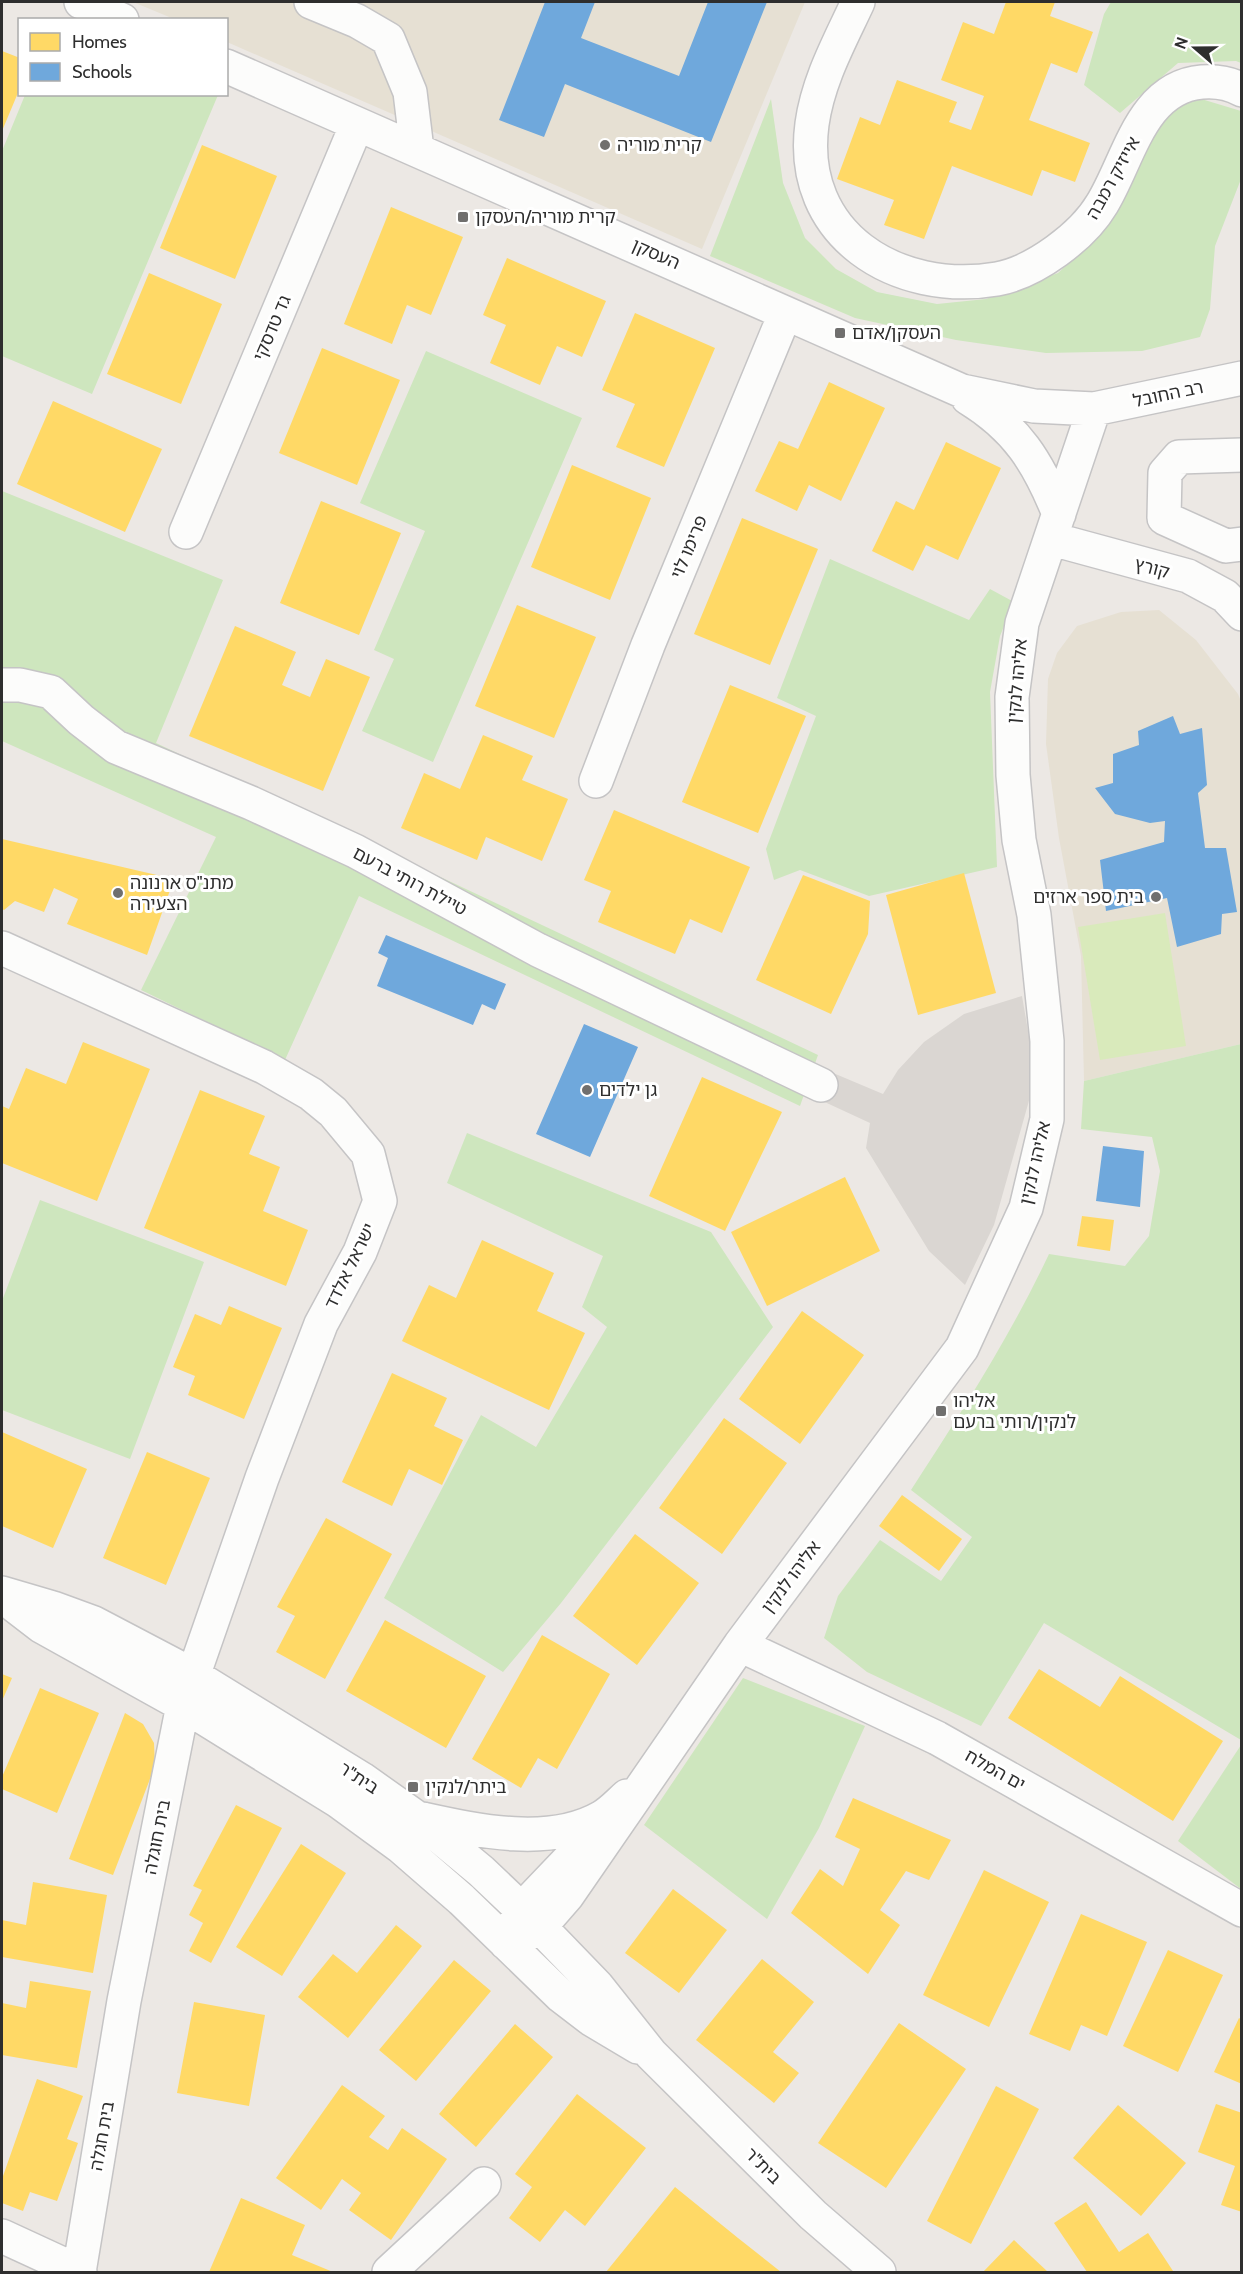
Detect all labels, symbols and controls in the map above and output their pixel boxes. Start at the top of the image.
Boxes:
legend [18,18,228,96]
north arrow [1165,18,1225,78]
text: Homes [72,31,127,53]
text: N [1171,34,1192,52]
text: Schools [72,61,132,83]
street label: אייזיק רמבה [1081,133,1145,223]
place label: קרית מוריה [617,134,702,156]
marker: קרית מוריה [598,138,612,152]
place label: קרית מוריה/העסקן [475,206,616,228]
marker: קרית מוריה/העסקן [456,210,470,224]
street label: העסקן [629,234,683,274]
street label: גד טדסקי [248,292,296,364]
place label: העסקן/אדם [852,322,941,344]
marker: העסקן/אדם [833,326,847,340]
street label: רב החובל [1131,376,1205,412]
street label: פרימו לוי [666,512,712,582]
street label: קורץ [1132,553,1172,583]
street label: אליהו לנקין [1002,638,1032,724]
street label: טיילת רותי ברעם [349,842,471,920]
place label: מתנ"ס ארנונה הצעירה [130,872,234,915]
marker: מתנ"ס ארנונה הצעירה [111,886,125,900]
place label: בית ספר ארזים [1033,886,1144,908]
marker: בית ספר ארזים [1149,890,1163,904]
place label: גן ילדים [599,1079,658,1101]
marker: גן ילדים [580,1083,594,1097]
street label: אליהו לנקין [1015,1119,1055,1207]
street label: ישראל אלדד [320,1220,380,1312]
place label: אליהו לנקין/רותי ברעם [953,1390,1076,1433]
marker: אליהו לנקין/רותי ברעם [934,1404,948,1418]
street label: אליהו לנקין [757,1536,825,1618]
street label: ים המלח [961,1744,1029,1796]
street label: בית"ר [335,1757,383,1799]
place label: ביתר/לנקין [425,1776,507,1798]
marker: ביתר/לנקין [406,1780,420,1794]
street label: בית חוגלה [139,1798,175,1876]
street label: בית חגלה [85,2099,119,2173]
street label: בית"ר [740,2143,786,2189]

